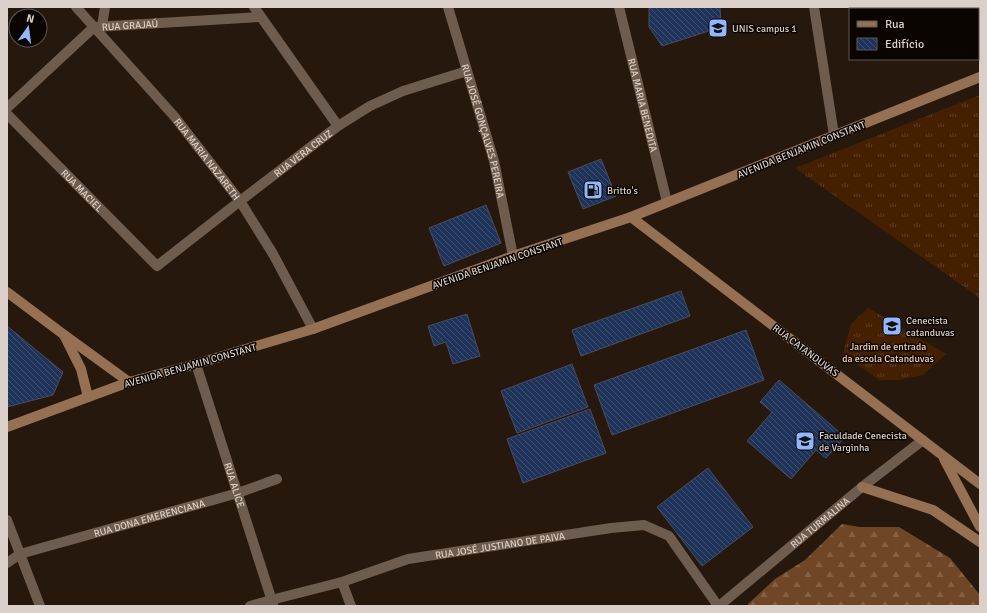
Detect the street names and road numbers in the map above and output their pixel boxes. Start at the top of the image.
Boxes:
street label: RUA GRAJAÚ [102,17,159,34]
street label: RUA MARIA BENEDITA [625,57,660,153]
street label: RUA JOSÉ GONÇALVES PEREIRA [458,63,506,199]
street label: RUA MARIA NAZARETH [171,116,242,203]
street label: AVENIDA BENJAMIN CONSTANT [736,119,867,181]
street label: RUA VERA CRUZ [272,127,335,180]
street label: RUA MACIEL [58,167,105,215]
street label: AVENIDA BENJAMIN CONSTANT [431,236,564,292]
street label: RUA CATANDUVAS [770,322,841,380]
street label: AVENIDA BENJAMIN CONSTANT [123,341,258,391]
street label: RUA ALICE [221,461,247,510]
street label: RUA TURMALINA [788,495,852,551]
street label: RUA DONA EMERENCIANA [93,498,206,540]
street label: RUA JOSÉ JUSTIANO DE PAIVA [434,530,566,562]

